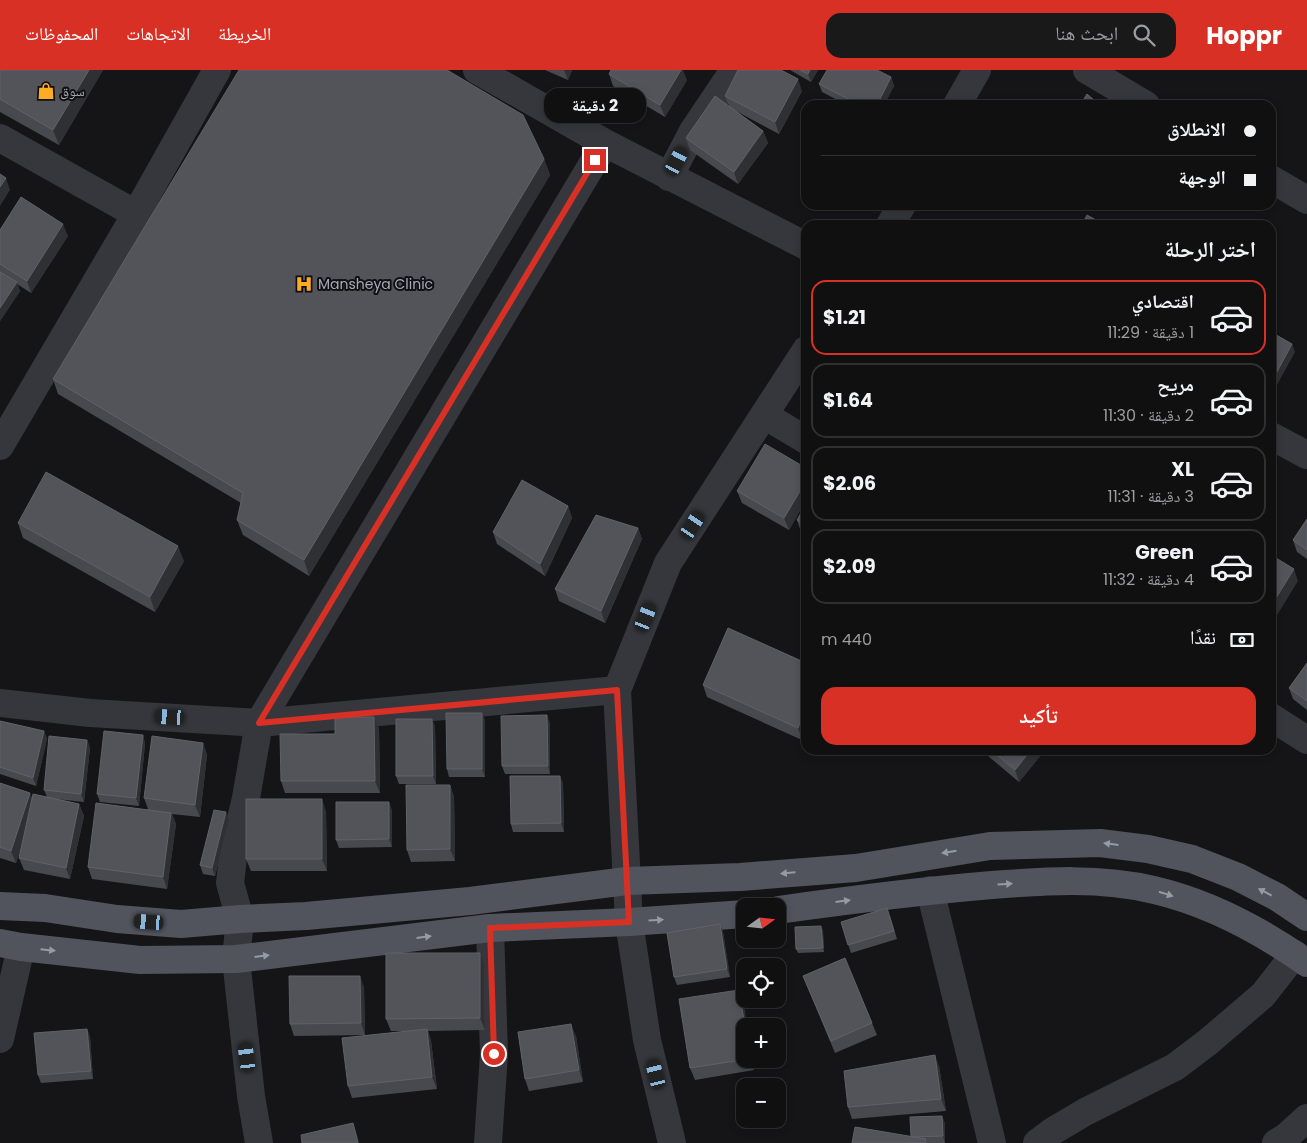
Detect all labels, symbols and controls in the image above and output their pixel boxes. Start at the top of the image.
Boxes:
search box [826,13,1176,58]
text: Hoppr [1206,19,1282,52]
text: ابحث هنا [1055,20,1118,47]
text: المحفوظات [25,21,98,46]
text: الاتجاهات [126,21,190,46]
text: الخريطة [218,21,271,46]
icon: search [1130,21,1158,49]
shop icon: سوق [36,81,56,101]
place label: سوق [60,81,85,101]
callout: 2 دقيقة [544,88,646,122]
text: 2 دقيقة [572,94,618,117]
text: الانطلاق [1167,116,1226,143]
car [663,144,690,178]
route end [584,149,606,171]
text: الوجهة [1178,164,1226,191]
text: اختر الرحلة [1165,234,1256,265]
hospital icon: Mansheya Clinic [294,274,314,294]
place label: Mansheya Clinic [318,274,433,294]
text: اقتصادي [1132,288,1194,315]
icon: car [1209,295,1254,340]
text: $1.21 [823,304,866,331]
text: 1 دقيقة · 11:29 [1107,321,1194,344]
text: مريح [1157,371,1194,398]
icon: car [1209,378,1254,423]
text: $1.64 [823,387,873,414]
text: 2 دقيقة · 11:30 [1103,404,1194,427]
text: XL [1171,456,1194,483]
icon: car [1209,461,1254,506]
text: $2.06 [823,470,876,497]
text: 3 دقيقة · 11:31 [1108,485,1194,508]
car [678,508,707,542]
text: Green [1135,539,1194,566]
icon: car [1209,544,1254,589]
text: $2.09 [823,553,876,580]
text: 4 دقيقة · 11:32 [1103,568,1194,591]
car [633,600,658,634]
text: نقدًا [1190,624,1216,651]
icon: cash [1228,626,1256,654]
text: 440 m [821,628,872,651]
button: تأكيد [821,687,1256,745]
car [154,709,185,725]
one-way arrow [1103,840,1119,848]
one-way arrow [941,849,957,857]
one-way arrow [780,870,796,878]
one-way arrow [997,880,1013,888]
one-way arrow [1259,887,1272,896]
one-way arrow [1158,890,1173,898]
one-way arrow [836,897,852,905]
north arrow [736,898,786,948]
map controls [736,898,786,1128]
car [133,913,164,931]
one-way arrow [648,916,664,924]
one-way arrow [416,933,432,941]
one-way arrow [41,946,57,954]
one-way arrow [255,952,271,960]
button: locate [736,958,786,1008]
button: + [736,1018,786,1068]
car [237,1041,256,1073]
route start [483,1043,505,1065]
car [645,1058,666,1090]
button: − [736,1078,786,1128]

